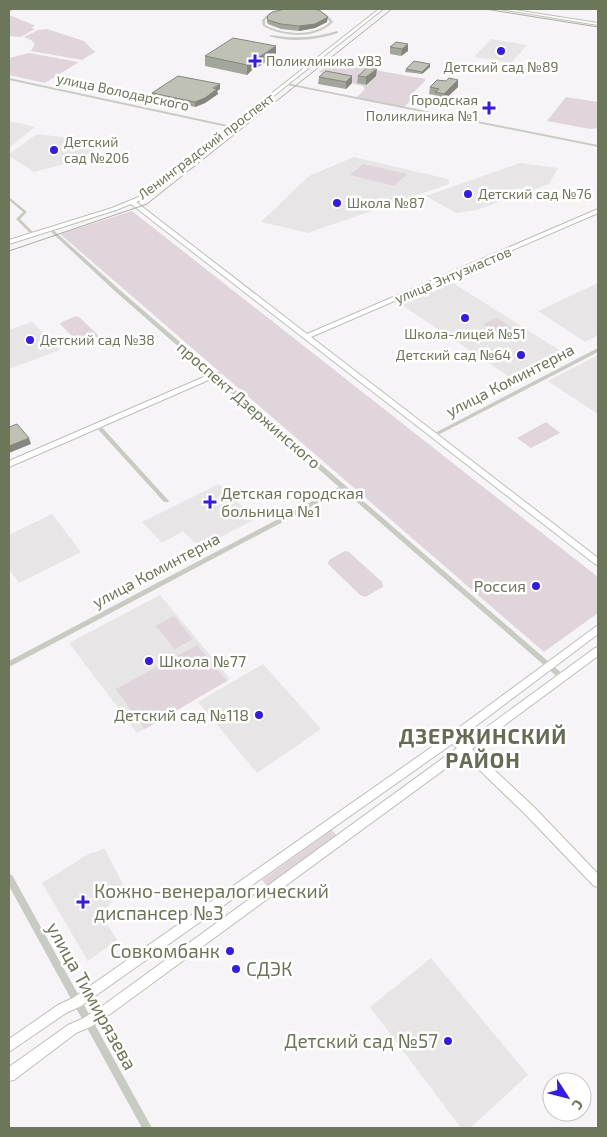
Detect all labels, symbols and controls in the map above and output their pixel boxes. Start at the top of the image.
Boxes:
marker: Детский сад №89 [495,45,507,57]
place label: Поликлиника УВЗ [266,52,382,69]
marker: Поликлиника УВЗ [248,54,262,68]
place label: Детский сад №89 [443,58,559,75]
street label: улица Володарского [55,69,191,114]
street label: Ленинградский проспект [134,89,277,203]
place label: Городская Поликлиника №1 [366,91,478,124]
marker: Городская Поликлиника №1 [482,101,496,115]
place label: Детский сад №206 [64,133,129,166]
marker: Детский сад №206 [48,144,60,156]
place label: Детский сад №76 [478,185,592,202]
marker: Детский сад №76 [462,188,474,200]
place label: Школа №87 [347,194,425,211]
marker: Школа №87 [331,197,343,209]
street label: улица Энтузиастов [392,242,514,307]
marker: Школа-лицей №51 [459,312,471,324]
place label: Школа-лицей №51 [404,325,526,342]
place label: Детский сад №38 [40,331,155,348]
marker: Детский сад №38 [24,334,36,346]
street label: проспект Дзержинского [174,337,325,472]
street label: улица Коминтерна [442,339,578,421]
place label: Детский сад №64 [396,346,511,363]
marker: Детский сад №64 [515,349,527,361]
place label: Детская городская больница №1 [221,483,364,520]
marker: Детская городская больница №1 [203,495,217,509]
street label: улица Коминтерна [89,528,223,612]
place label: Россия [474,576,526,595]
marker: Россия [530,580,542,592]
place label: Школа №77 [159,651,246,670]
marker: Школа №77 [143,655,155,667]
place label: Детский сад №118 [114,705,249,724]
marker: Детский сад №118 [253,709,265,721]
district label: ДЗЕРЖИНСКИЙ РАЙОН [399,723,567,772]
place label: Кожно-венералогический диспансер №3 [94,879,329,924]
marker: Кожно-венералогический диспансер №3 [76,895,90,909]
street label: улица Тимирязева [41,918,143,1074]
place label: Совкомбанк [110,939,220,962]
marker: Совкомбанк [224,945,236,957]
place label: СДЭК [246,957,292,980]
marker: СДЭК [230,963,242,975]
place label: Детский сад №57 [284,1029,438,1052]
marker: Детский сад №57 [442,1035,454,1047]
north arrow [542,1072,592,1122]
text: С [569,1097,587,1113]

